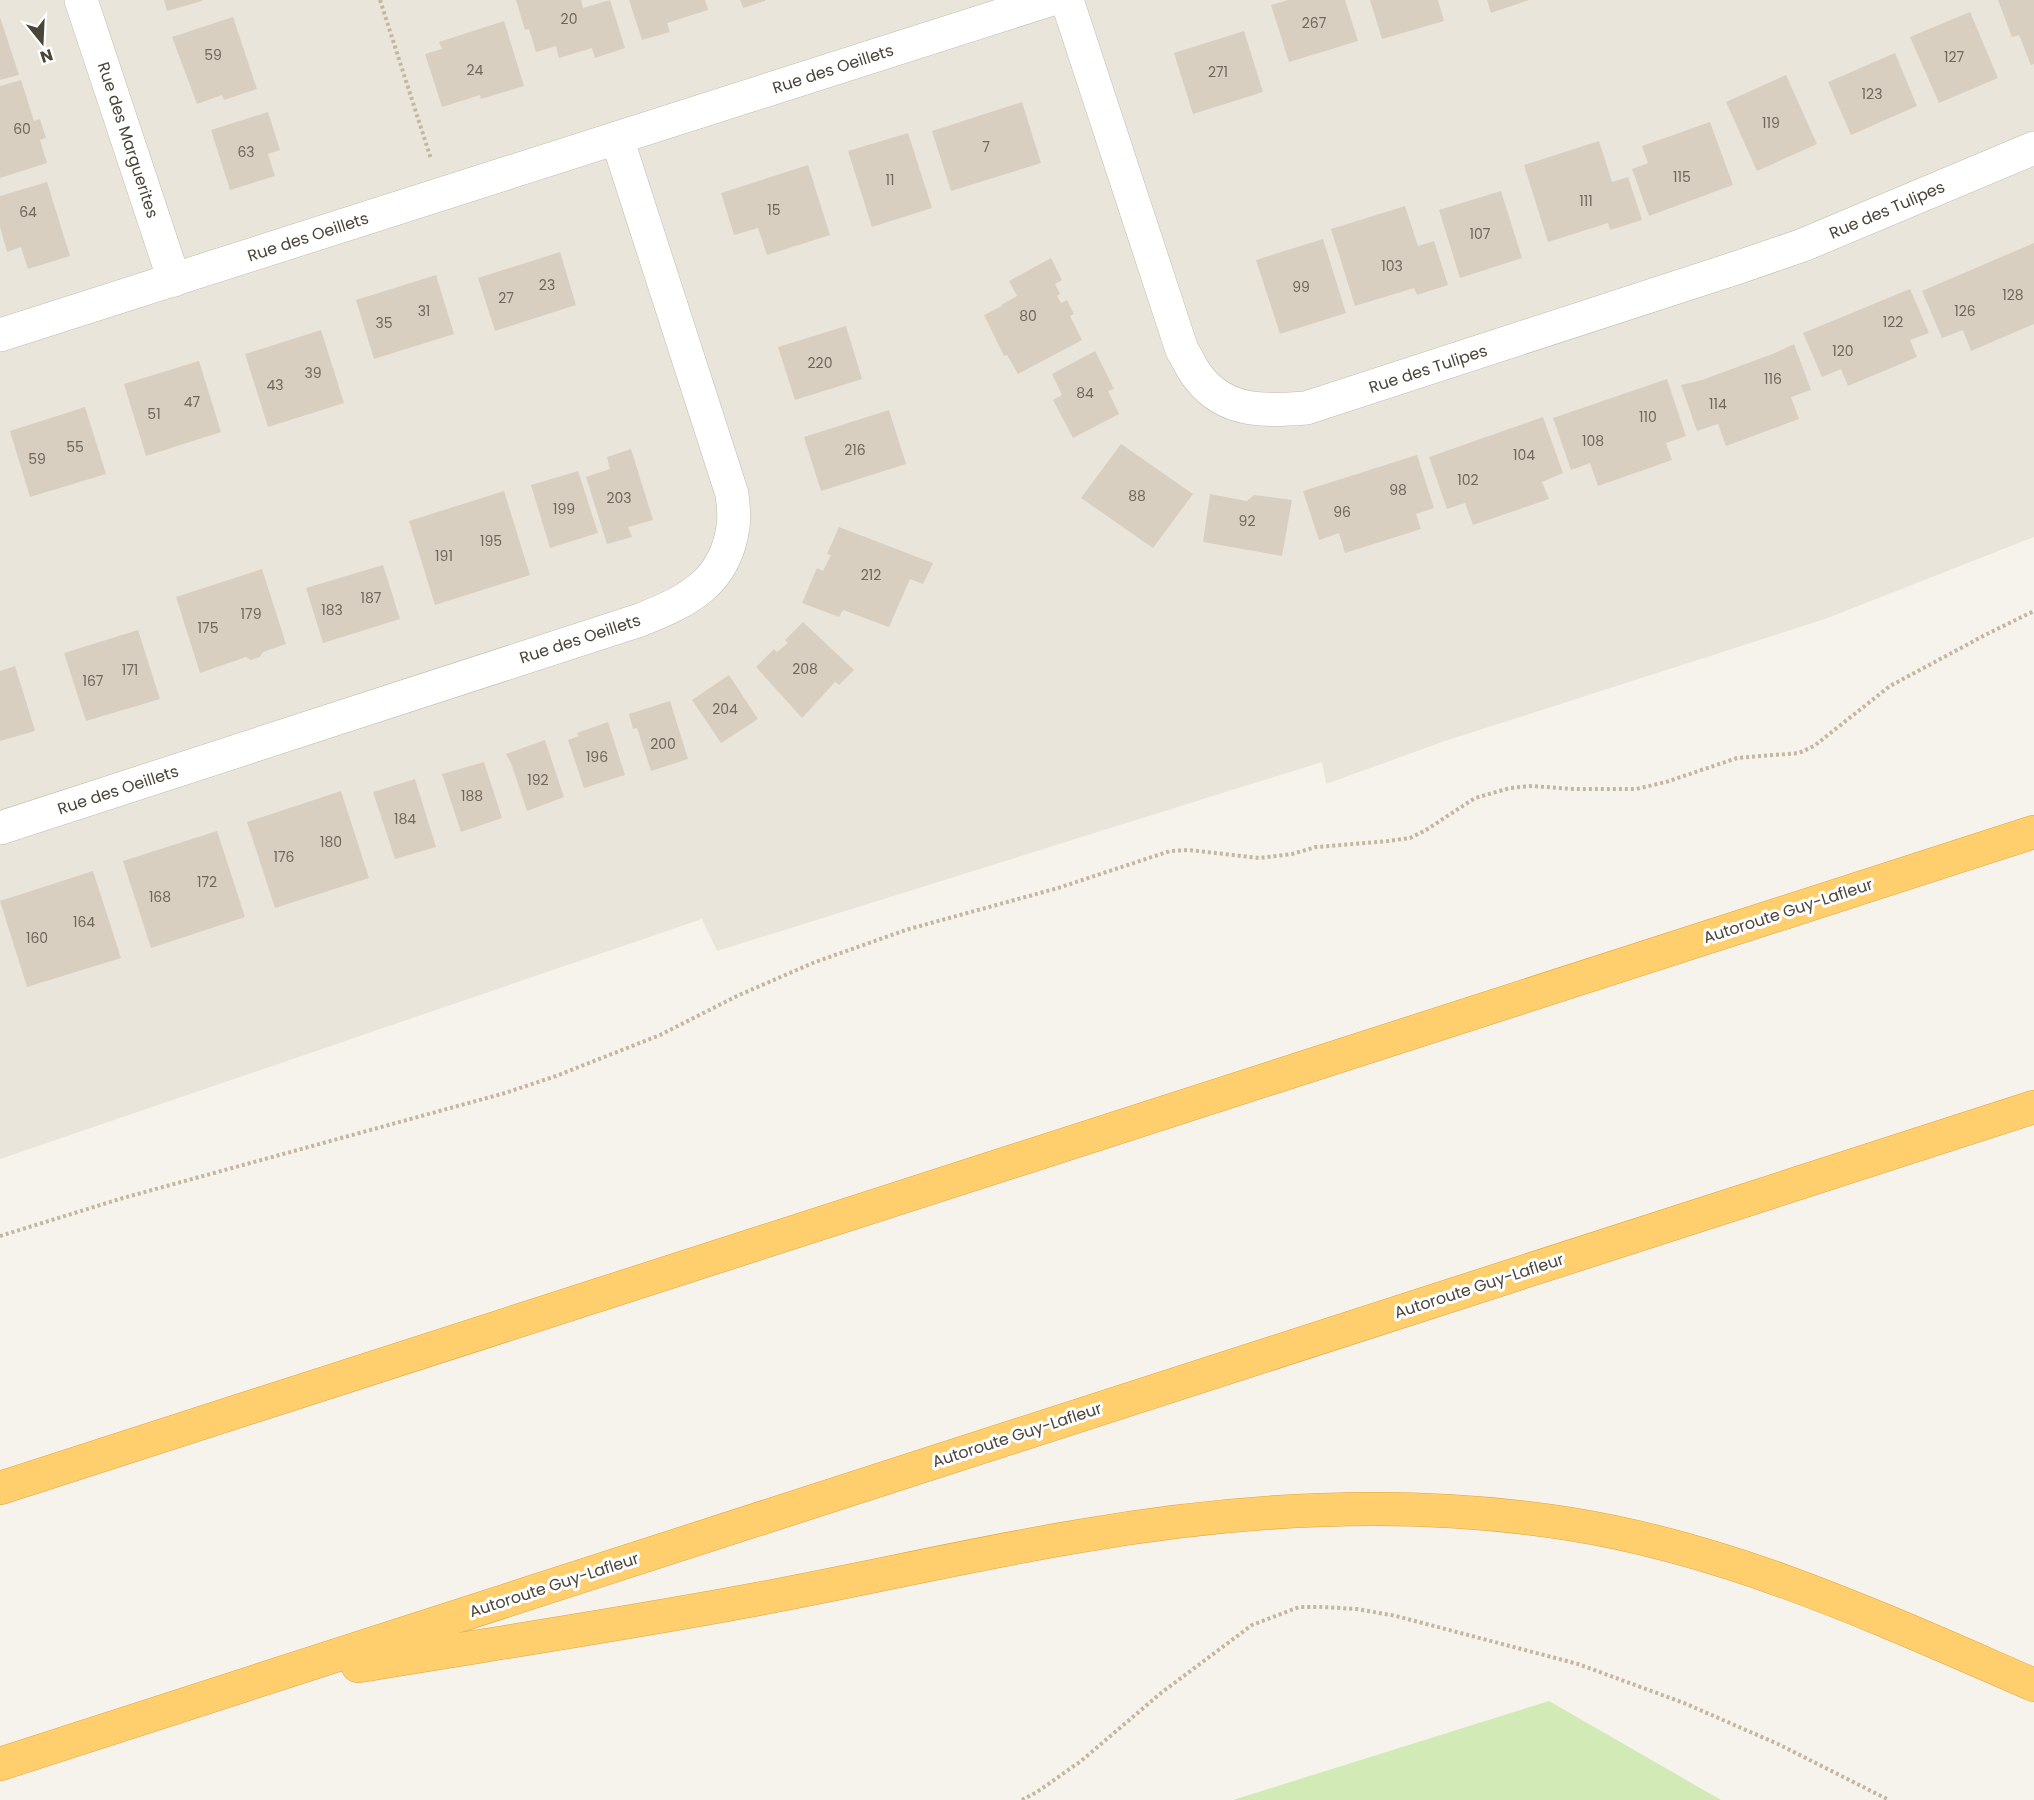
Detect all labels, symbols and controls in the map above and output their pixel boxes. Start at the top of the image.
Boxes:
house number: 20 [561,9,577,29]
north arrow [12,12,72,72]
house number: 267 [1302,13,1327,33]
street label: Rue des Oeillets [770,39,896,99]
text: N [37,43,56,69]
house number: 59 [204,45,222,65]
house number: 127 [1944,47,1964,67]
street label: Rue des Marguerites [92,59,164,221]
house number: 24 [467,60,484,80]
house number: 271 [1208,62,1228,82]
house number: 123 [1862,84,1882,104]
house number: 119 [1762,113,1780,133]
house number: 60 [13,119,31,139]
house number: 7 [982,137,990,157]
house number: 63 [237,142,255,162]
house number: 115 [1673,167,1691,187]
house number: 11 [886,170,894,190]
street label: Rue des Tulipes [1826,175,1948,245]
house number: 111 [1579,191,1593,211]
house number: 15 [767,200,781,220]
house number: 64 [19,202,37,222]
street label: Rue des Oeillets [245,207,371,267]
house number: 107 [1470,224,1491,244]
house number: 103 [1381,256,1403,276]
house number: 23 [539,275,555,295]
house number: 99 [1292,277,1310,297]
house number: 128 [2002,285,2024,305]
house number: 27 [498,288,514,308]
house number: 31 [418,301,430,321]
house number: 126 [1954,301,1976,321]
house number: 80 [1019,306,1037,326]
house number: 122 [1883,312,1903,332]
house number: 35 [375,313,393,333]
street label: Rue des Tulipes [1366,339,1490,399]
house number: 120 [1832,341,1854,361]
house number: 220 [808,353,832,373]
house number: 39 [304,363,322,383]
house number: 116 [1764,369,1782,389]
house number: 43 [266,375,284,395]
house number: 84 [1076,383,1094,403]
house number: 47 [184,392,201,412]
house number: 114 [1709,394,1727,414]
house number: 51 [147,404,161,424]
house number: 110 [1639,407,1657,427]
house number: 108 [1582,431,1604,451]
house number: 55 [66,437,84,457]
house number: 216 [844,440,866,460]
house number: 104 [1513,445,1535,465]
house number: 59 [28,449,46,469]
house number: 102 [1457,470,1479,490]
house number: 98 [1389,480,1407,500]
house number: 88 [1128,486,1146,506]
house number: 203 [606,488,632,508]
house number: 199 [553,499,575,519]
house number: 96 [1333,502,1351,522]
house number: 92 [1239,511,1255,531]
house number: 195 [480,531,502,551]
house number: 191 [435,546,453,566]
house number: 212 [861,565,881,585]
house number: 187 [361,588,382,608]
house number: 183 [321,600,343,620]
house number: 179 [241,604,261,624]
street label: Rue des Oeillets [517,609,643,669]
house number: 175 [198,618,218,638]
house number: 208 [792,659,818,679]
house number: 171 [122,660,138,680]
house number: 167 [82,671,104,691]
house number: 204 [712,699,738,719]
house number: 200 [650,734,676,754]
house number: 196 [586,747,608,767]
street label: Rue des Oeillets [55,760,181,820]
house number: 192 [527,770,549,790]
house number: 188 [461,786,483,806]
house number: 184 [394,809,416,829]
house number: 180 [320,832,342,852]
house number: 176 [273,847,295,867]
house number: 172 [197,872,217,892]
street label: Autoroute Guy-Lafleur [1700,873,1876,949]
house number: 168 [149,887,171,907]
house number: 164 [73,912,95,932]
house number: 160 [26,928,48,948]
street label: Autoroute Guy-Lafleur [1391,1248,1567,1324]
street label: Autoroute Guy-Lafleur [929,1397,1105,1473]
street label: Autoroute Guy-Lafleur [466,1547,642,1623]

